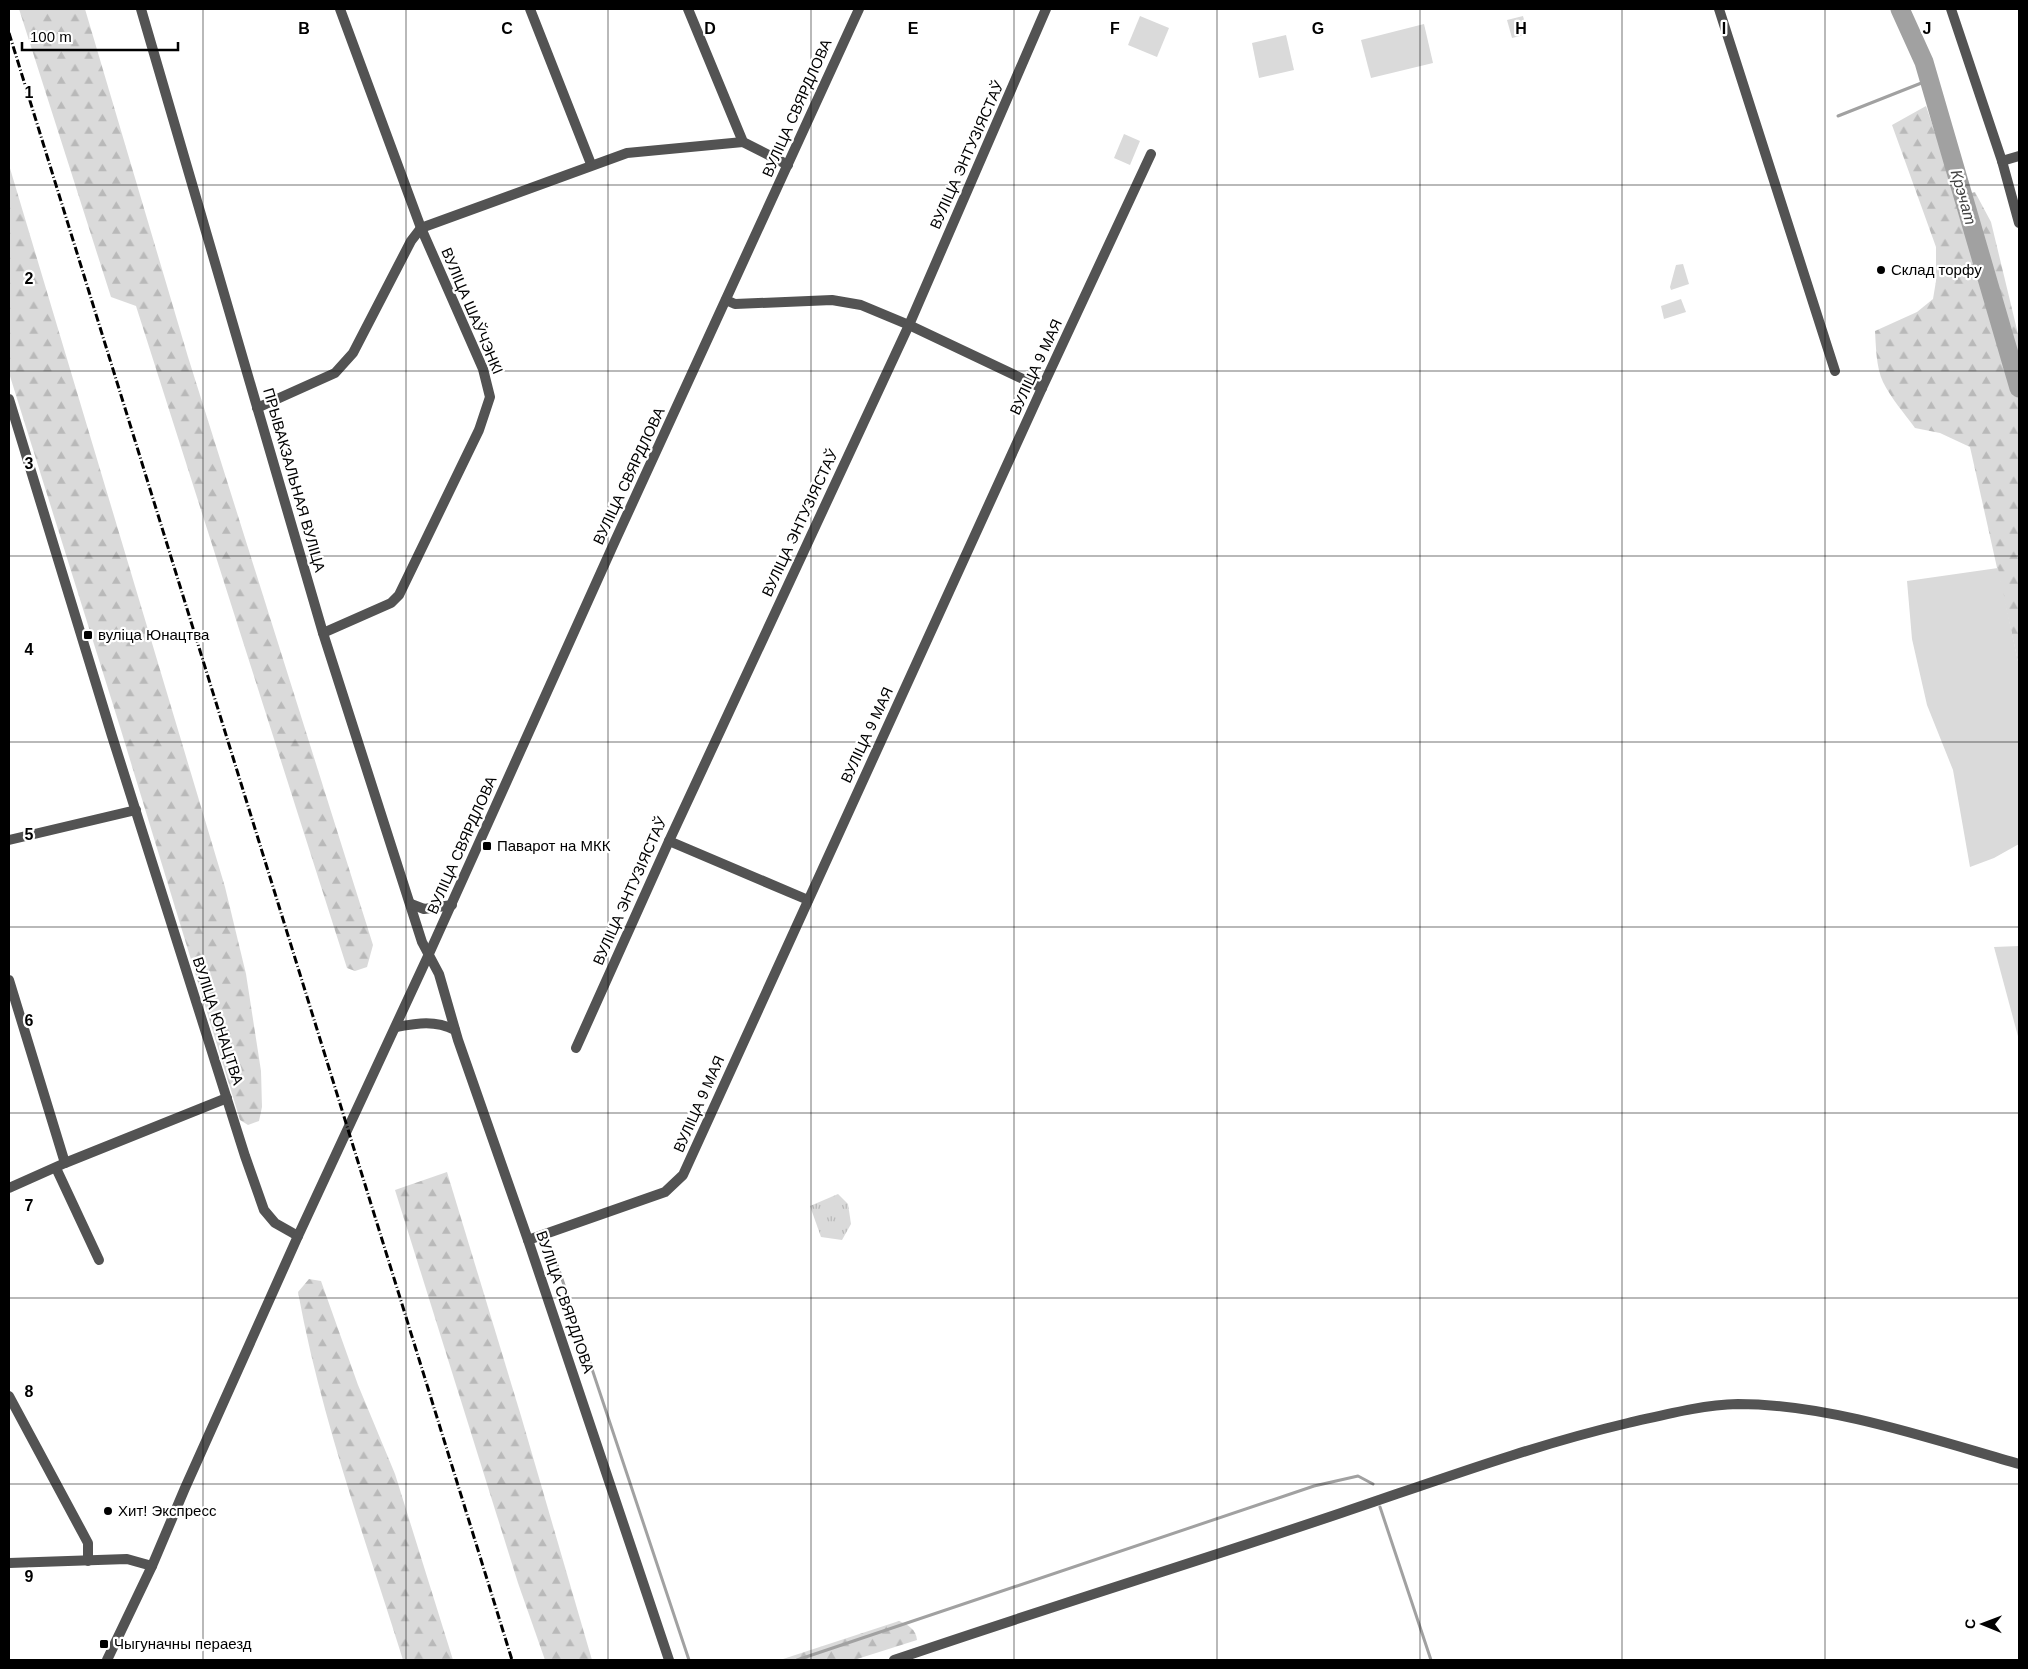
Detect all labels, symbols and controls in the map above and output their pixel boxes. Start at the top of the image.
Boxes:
scale bar [22,20,179,52]
text: B [298,20,310,37]
text: C [501,20,513,37]
text: D [704,20,716,37]
text: E [908,20,919,37]
text: F [1110,20,1120,37]
text: G [1312,20,1324,37]
text: H [1515,20,1527,37]
text: I [1722,20,1726,37]
text: J [1923,20,1931,37]
text: 100 m [30,28,72,45]
street label: ВУЛІЦА СВЯРДЛОВА [758,36,835,179]
street label: ВУЛІЦА ЭНТУЗІЯСТАЎ [926,78,1007,232]
text: 1 [25,84,34,101]
water label: Крэчат [1948,168,1979,227]
street label: ВУЛІЦА ШАЎЧЭНКІ [438,245,507,377]
place label: Склад торфу [1891,261,1982,278]
marker: Склад торфу [1875,264,1887,276]
text: 2 [25,270,34,287]
street label: ВУЛІЦА 9 МАЯ [1006,316,1065,417]
street label: ПРЫВАКЗАЛЬНАЯ ВУЛІЦА [260,386,329,574]
street label: ВУЛІЦА СВЯРДЛОВА [589,405,668,547]
street label: ВУЛІЦА ЭНТУЗІЯСТАЎ [758,446,841,599]
text: 3 [25,455,34,472]
place label: вуліца Юнацтва [98,626,210,643]
marker: вуліца Юнацтва [82,629,94,641]
text: 4 [25,641,34,658]
street label: ВУЛІЦА 9 МАЯ [837,684,896,785]
street label: ВУЛІЦА СВЯРДЛОВА [423,773,500,916]
street label: ВУЛІЦА ЭНТУЗІЯСТАЎ [589,814,670,968]
text: 5 [25,826,34,843]
place label: Паварот на МКК [497,837,611,854]
marker: Паварот на МКК [481,840,493,852]
street label: ВУЛІЦА ЮНАЦТВА [190,955,247,1087]
text: 6 [25,1012,34,1029]
street label: ВУЛІЦА 9 МАЯ [670,1053,727,1155]
text: 7 [25,1197,34,1214]
street label: ВУЛІЦА СВЯРДЛОВА [533,1229,598,1375]
text: 8 [25,1383,34,1400]
place label: Хит! Экспресс [118,1502,217,1519]
marker: Хит! Экспресс [102,1505,114,1517]
text: 9 [25,1568,34,1585]
north arrow [1958,1599,2008,1649]
text: С [1962,1619,1978,1629]
place label: Чыгуначны пераезд [114,1635,252,1652]
marker: Чыгуначны пераезд [98,1638,110,1650]

